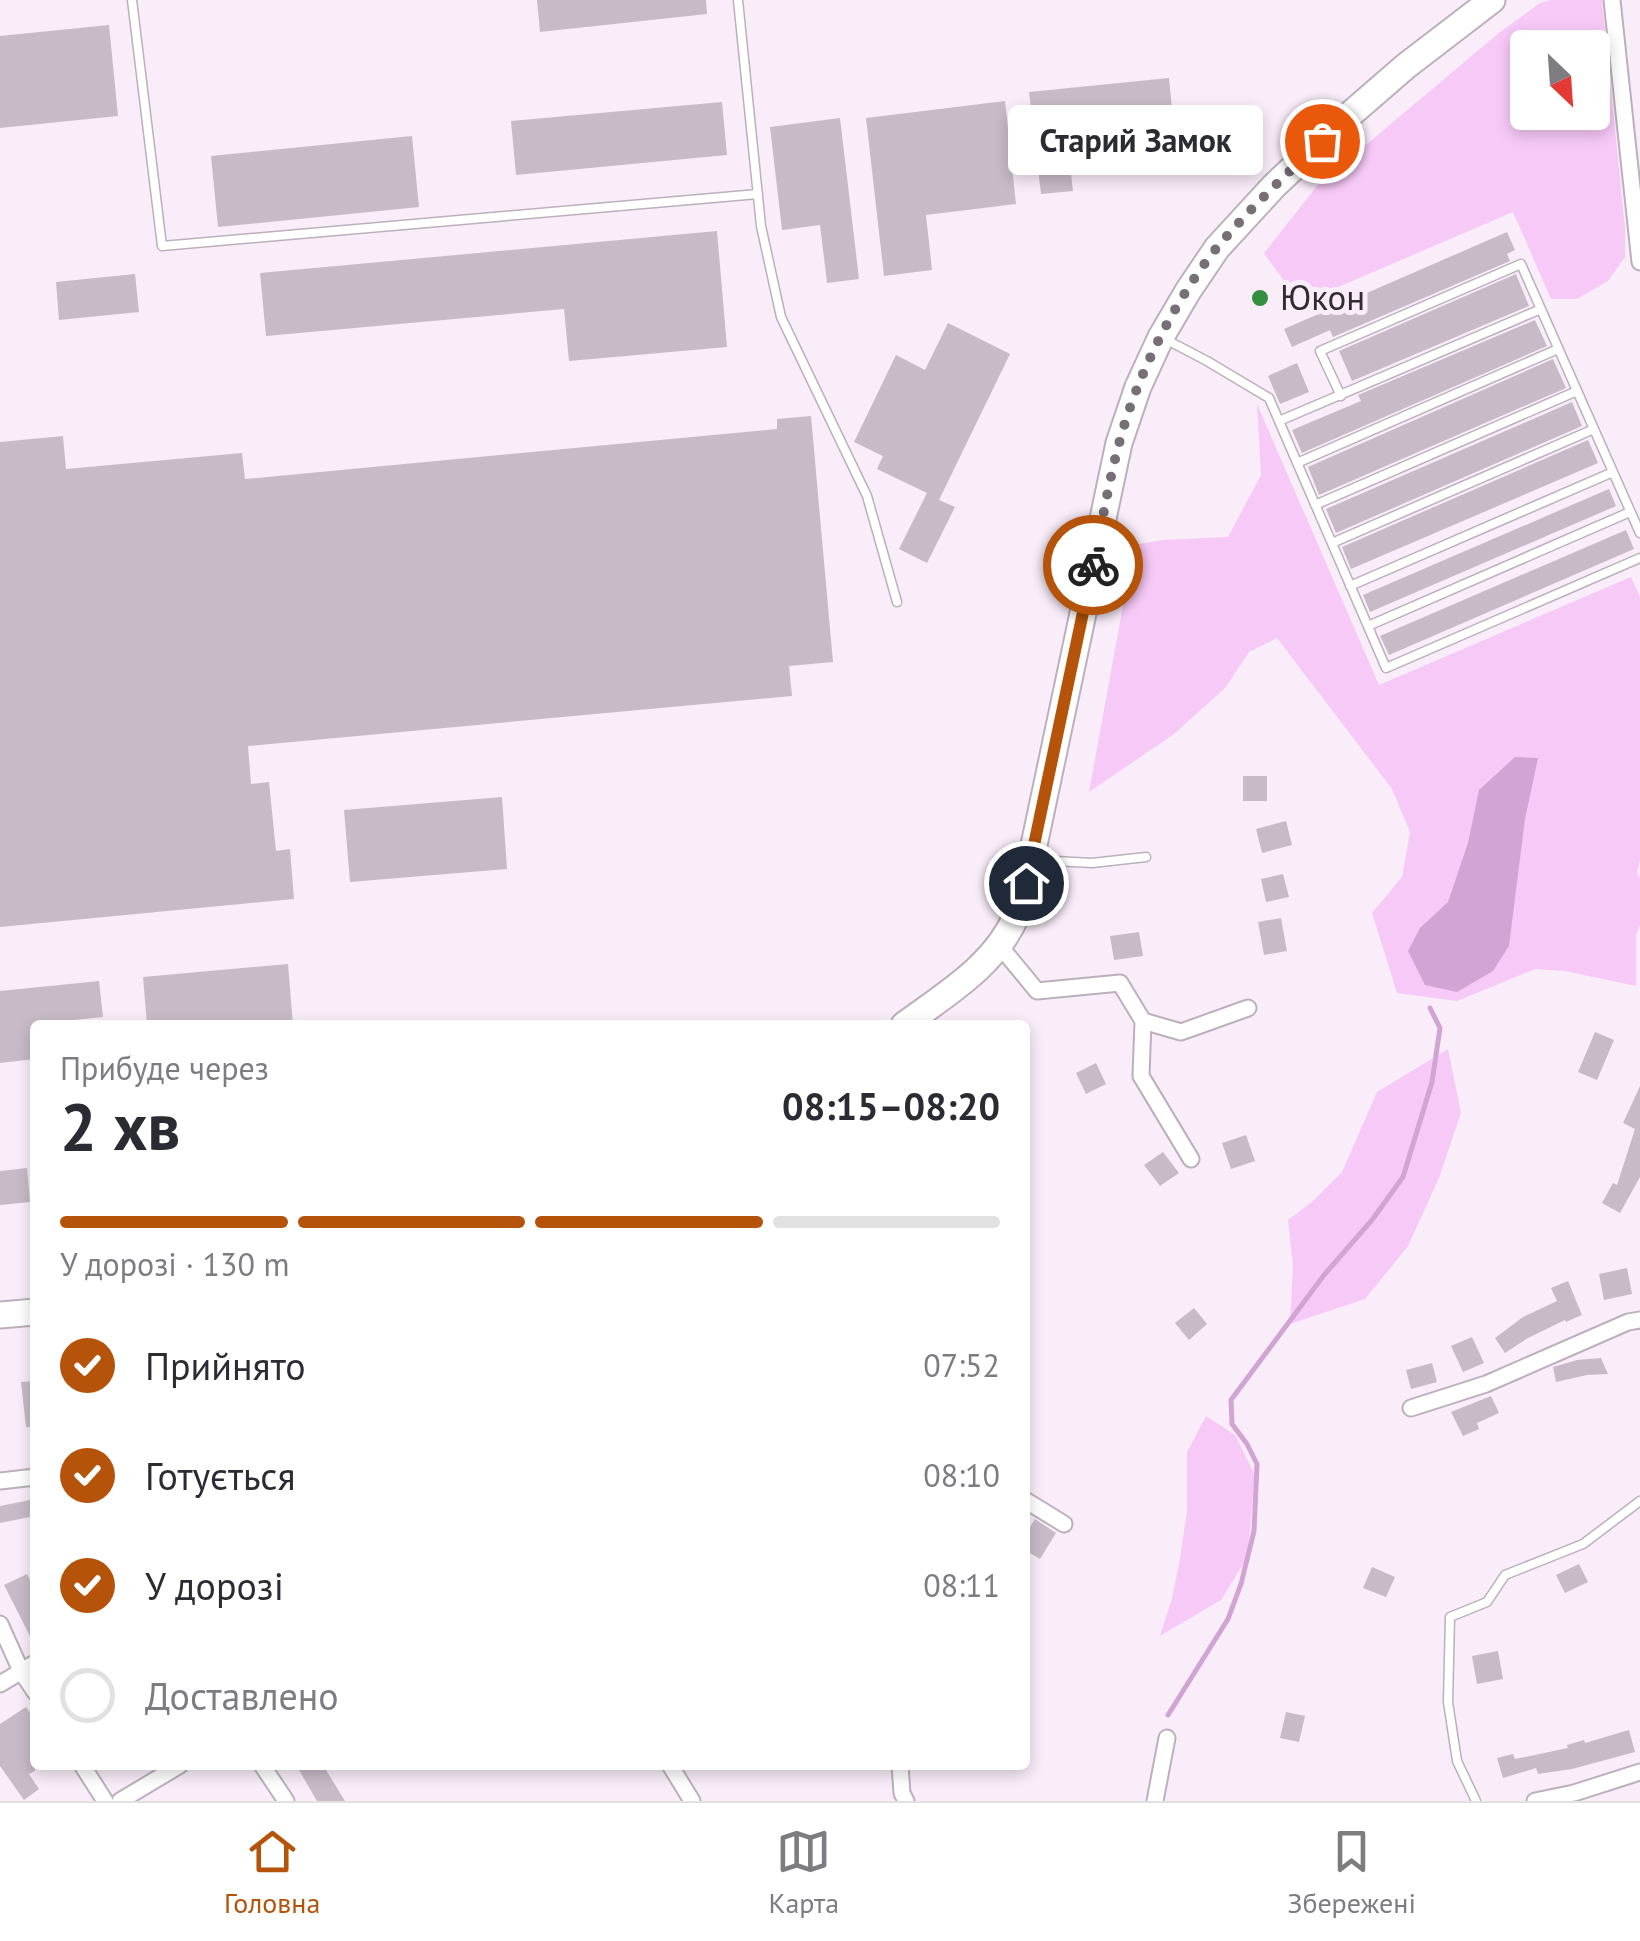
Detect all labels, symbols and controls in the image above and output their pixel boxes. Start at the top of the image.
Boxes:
north arrow [1510,30,1610,130]
map controls [1510,30,1610,130]
pin [1280,99,1365,184]
callout: Старий Замок [1007,106,1262,176]
icon: bag [1295,114,1350,169]
text: Старий Замок [1040,119,1231,161]
place label: Юкон [1280,274,1365,320]
marker: Юкон [1249,287,1271,309]
courier [1043,515,1143,615]
icon: bike [1066,538,1121,593]
pin [984,841,1069,926]
icon: home [999,856,1054,911]
text: Прибуде через [60,1047,269,1089]
text: 08:15–08:20 [782,1081,1000,1130]
text: 2 хв [60,1084,180,1168]
text: У дорозі · 130 m [60,1243,289,1285]
icon: check [60,1338,115,1393]
text: Прийнято [145,1341,306,1390]
text: 07:52 [923,1344,1000,1386]
icon: check [60,1448,115,1503]
text: Готується [145,1451,295,1500]
text: 08:10 [923,1454,1000,1496]
icon: check [60,1558,115,1613]
text: У дорозі [145,1561,284,1610]
text: 08:11 [923,1564,1000,1606]
text: Доставлено [145,1671,339,1720]
tab: Головна [224,1824,320,1921]
tab: Карта [768,1824,839,1921]
tab: Збережені [1287,1824,1416,1921]

